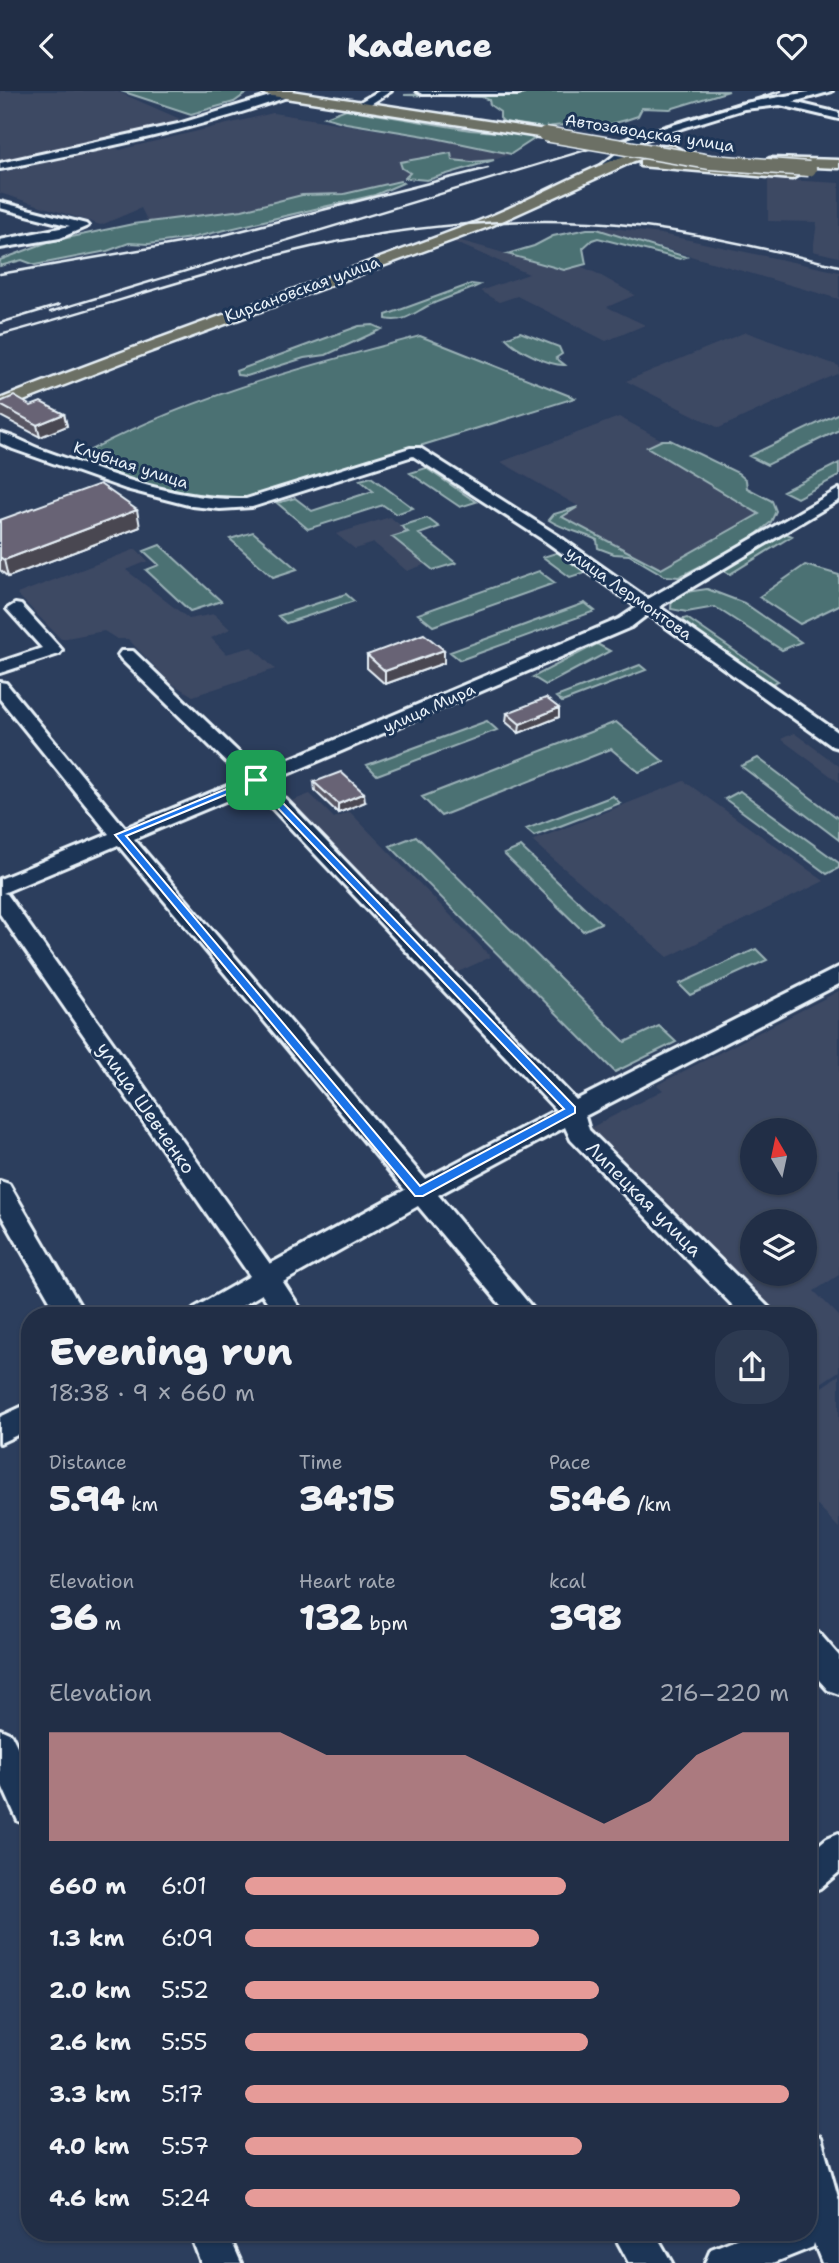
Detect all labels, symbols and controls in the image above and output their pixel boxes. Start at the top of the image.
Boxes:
text: Kadence [347,24,492,67]
icon: back [28,27,66,65]
icon: heart [773,27,811,65]
street label: Автозаводская улица [564,109,736,157]
street label: Кирсановская улица [222,251,382,327]
street label: Клубная улица [71,437,191,493]
street label: улица Лермонтова [562,542,696,644]
street label: улица Мира [380,678,478,738]
pin [226,750,286,810]
icon: arrive [237,761,275,799]
street label: улица Шевченко [91,1037,201,1179]
north arrow [740,1118,817,1195]
map controls [740,1118,817,1286]
street label: Липецкая улица [581,1136,707,1262]
button: layers [740,1209,817,1286]
text: Evening run [49,1326,292,1377]
button: share [715,1330,789,1404]
text: 18:38 · 9 × 660 m [49,1378,255,1408]
text: Distance [49,1450,127,1475]
text: Time [299,1450,343,1475]
text: Pace [549,1450,591,1475]
text: 5.94 [49,1475,125,1522]
text: 34:15 [299,1475,395,1522]
text: 5:46 [549,1475,631,1522]
text: km [125,1492,158,1517]
text: /km [631,1492,671,1517]
text: Elevation [49,1569,134,1594]
text: Heart rate [299,1569,396,1594]
text: kcal [549,1569,586,1594]
text: 36 [49,1594,98,1641]
text: 132 [299,1594,363,1641]
text: 398 [549,1594,622,1641]
text: m [98,1611,121,1636]
text: bpm [363,1611,408,1636]
text: Elevation [49,1678,152,1708]
text: 216–220 m [659,1678,789,1708]
text: 660 m [49,1871,126,1901]
text: 6:01 [161,1871,207,1901]
text: 1.3 km [49,1923,124,1953]
text: 6:09 [161,1923,213,1953]
text: 2.0 km [49,1975,131,2005]
text: 5:52 [161,1975,209,2005]
text: 2.6 km [49,2027,131,2057]
text: 5:55 [161,2027,207,2057]
text: 3.3 km [49,2079,130,2109]
text: 5:17 [161,2079,203,2109]
text: 4.0 km [49,2131,130,2161]
text: 5:57 [161,2131,209,2161]
text: 4.6 km [49,2183,130,2213]
text: 5:24 [161,2183,210,2213]

